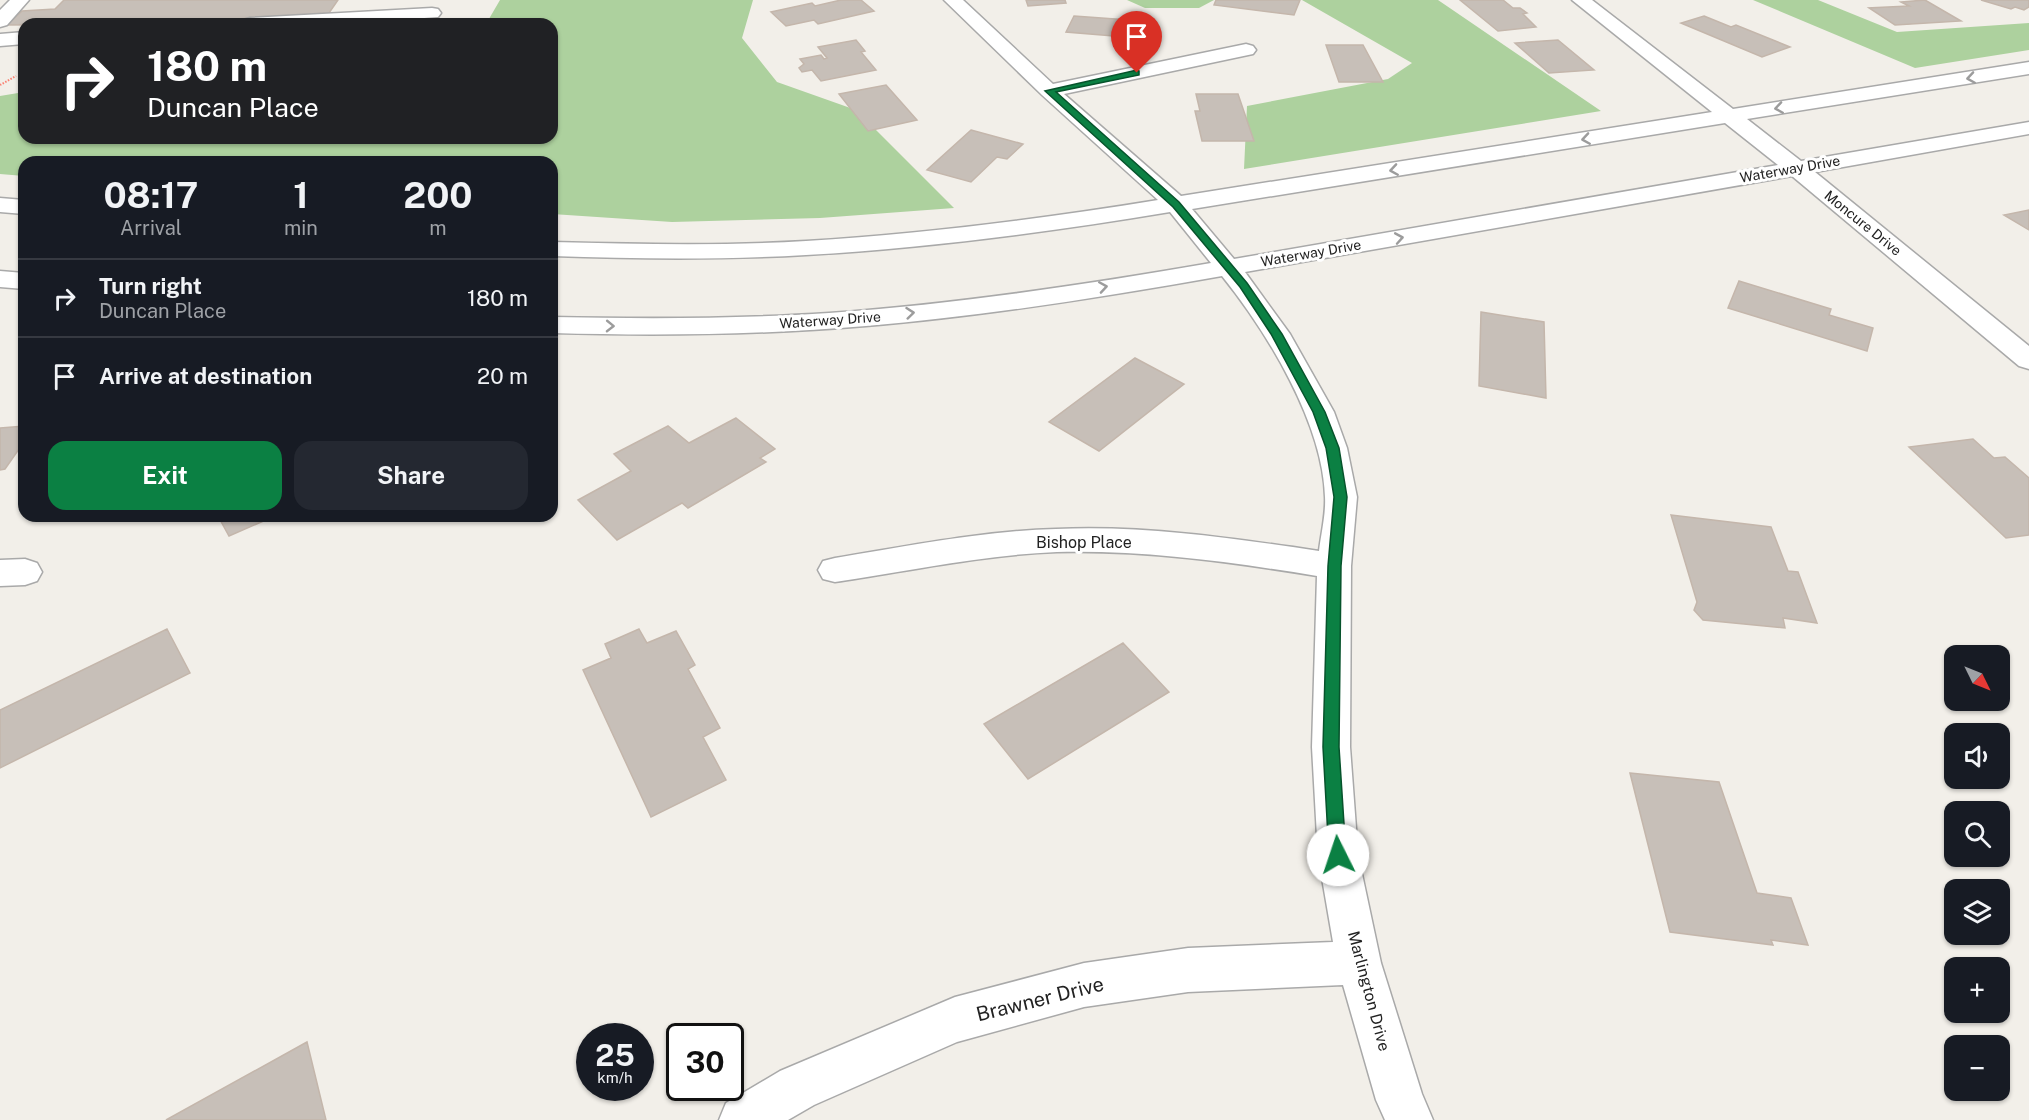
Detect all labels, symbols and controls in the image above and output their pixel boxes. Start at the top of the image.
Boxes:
pin [1111,11,1162,73]
icon: arrive [1120,20,1153,53]
text: 180 m [147,41,267,90]
icon: right [48,42,126,120]
one-way arrow [1967,71,1976,83]
text: Duncan Place [147,91,319,123]
one-way arrow [1774,101,1784,114]
one-way arrow [1581,132,1591,144]
street label: Waterway Drive [1739,152,1841,186]
one-way arrow [1389,163,1398,175]
text: 08:17 [104,174,198,216]
text: 1 [293,174,309,216]
text: 200 [403,174,472,216]
street label: Moncure Drive [1821,187,1905,259]
text: Arrival [120,216,182,240]
text: min [284,216,318,240]
text: m [429,216,447,240]
one-way arrow [1394,232,1404,244]
street label: Waterway Drive [1260,236,1362,270]
text: Turn right [99,273,202,299]
one-way arrow [1098,281,1108,294]
icon: right [48,282,81,315]
text: 180 m [467,285,528,311]
text: Duncan Place [99,299,226,323]
one-way arrow [905,307,915,320]
street label: Waterway Drive [779,308,881,332]
one-way arrow [606,320,615,333]
icon: arrive [48,360,81,393]
text: Arrive at destination [99,363,312,389]
text: 20 m [477,363,528,389]
button: Exit [48,441,282,510]
button: Share [294,441,528,510]
street label: Bishop Place [1036,533,1132,552]
north arrow [1944,645,2010,711]
map controls [1944,645,2010,1101]
button: sound [1944,723,2010,789]
button: search [1944,801,2010,867]
position arrow [1306,823,1370,887]
button: layers [1944,879,2010,945]
street label: Marlington Drive [1344,929,1394,1053]
button: + [1944,957,2010,1023]
street label: Brawner Drive [974,972,1106,1026]
speed limit sign: 30 [666,1023,744,1101]
button: − [1944,1035,2010,1101]
text: 25 [595,1037,635,1073]
text: km/h [597,1069,633,1086]

